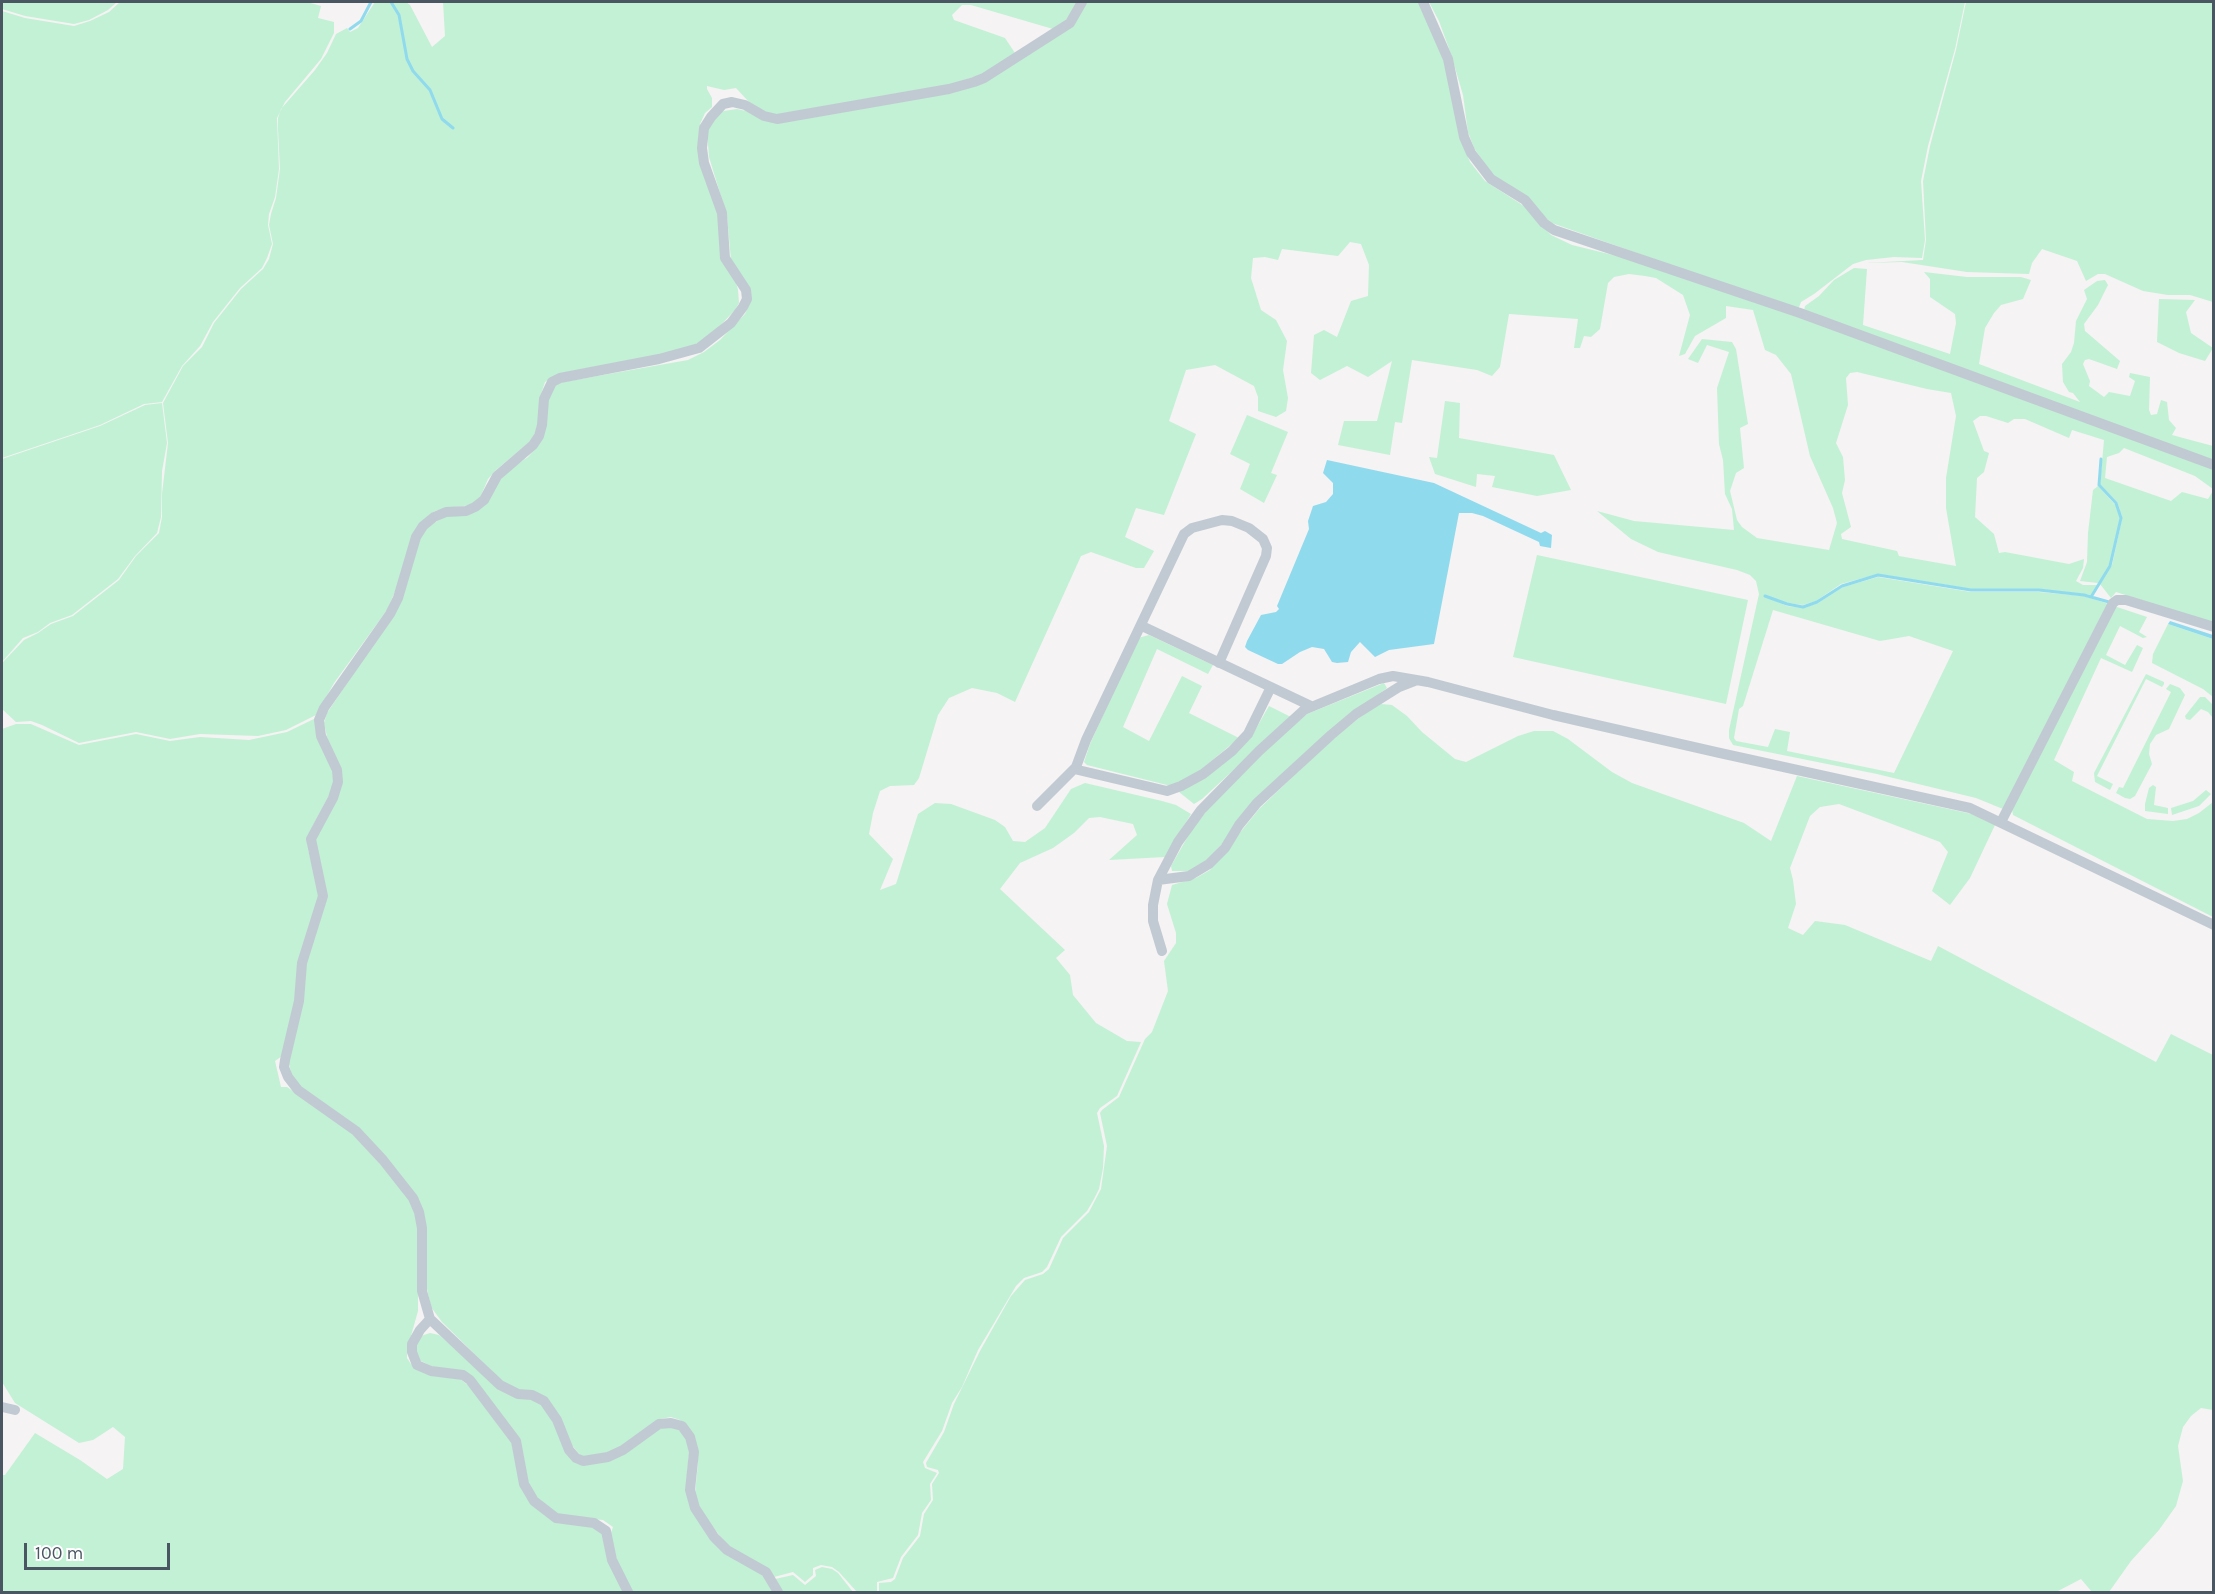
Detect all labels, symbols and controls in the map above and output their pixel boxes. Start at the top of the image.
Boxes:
scale bar [27,1531,172,1569]
text: 100 m [35,1542,83,1564]

